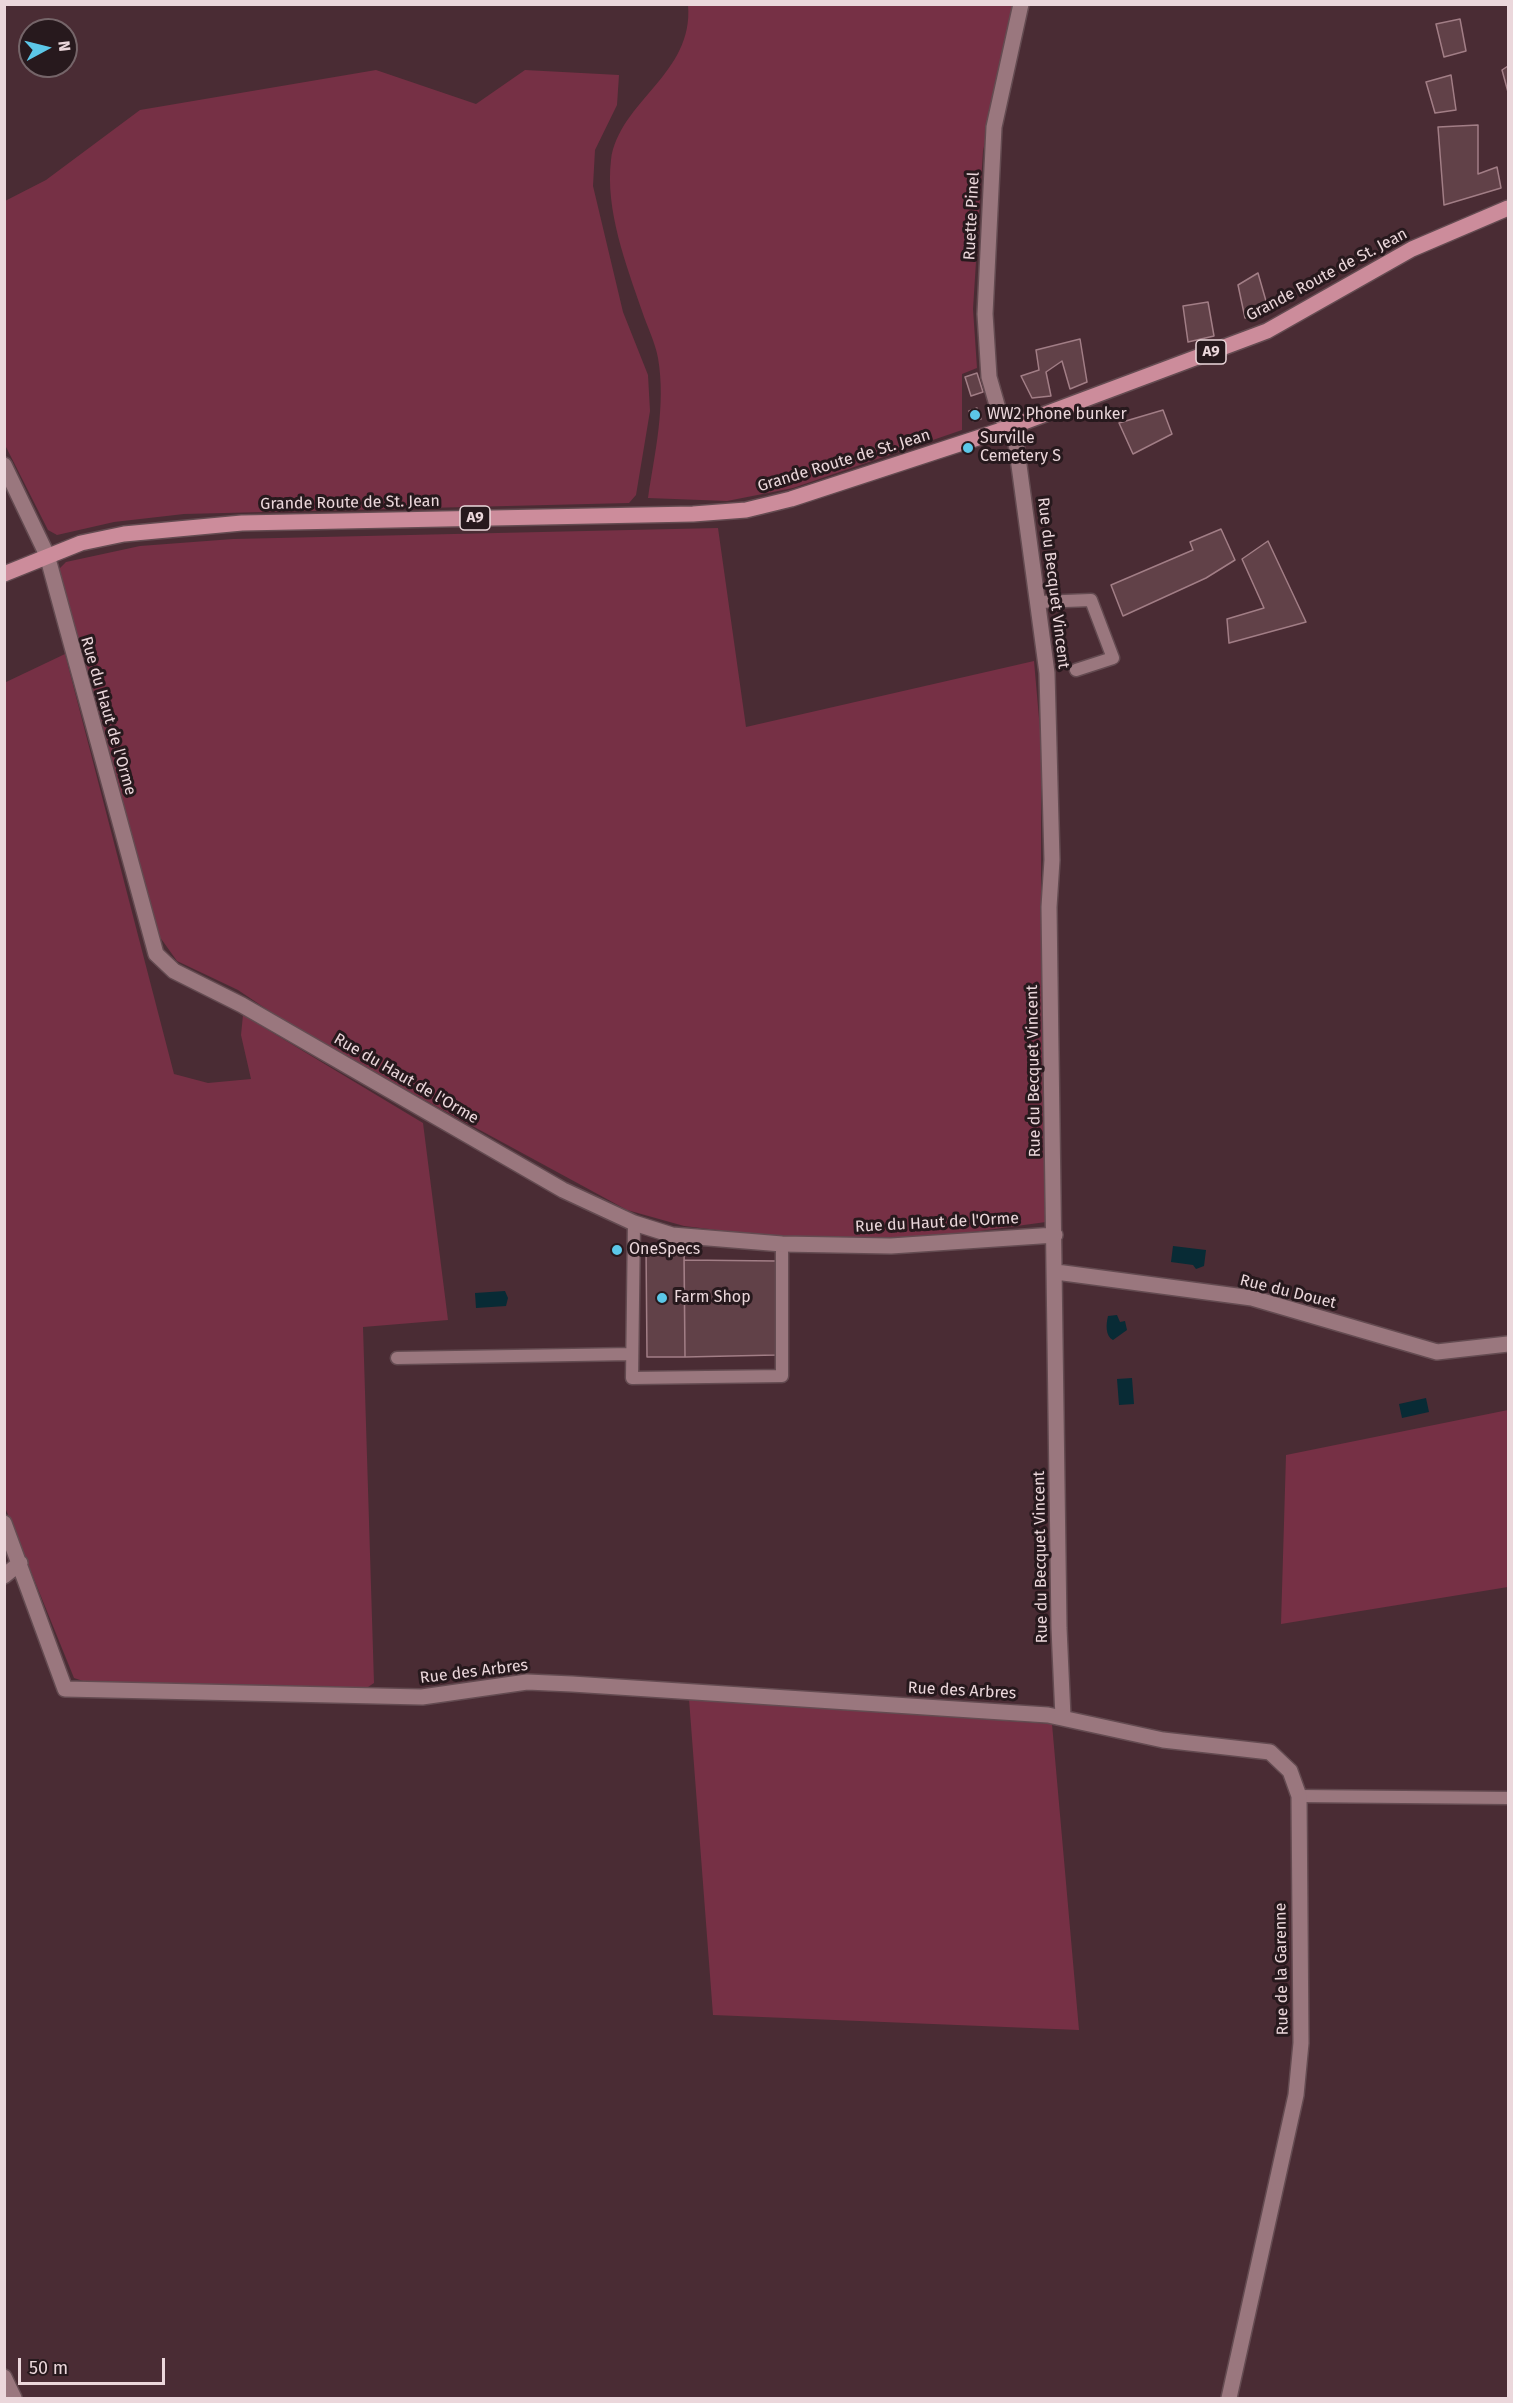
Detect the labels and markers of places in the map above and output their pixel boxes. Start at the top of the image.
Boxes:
place label: WW2 Phone bunker [987,405,1127,425]
marker: WW2 Phone bunker [968,408,982,422]
place label: Surville Cemetery S [980,429,1061,467]
marker: Surville Cemetery S [961,441,975,455]
place label: OneSpecs [629,1240,700,1260]
marker: OneSpecs [610,1243,624,1257]
place label: Farm Shop [674,1288,751,1308]
marker: Farm Shop [655,1291,669,1305]

